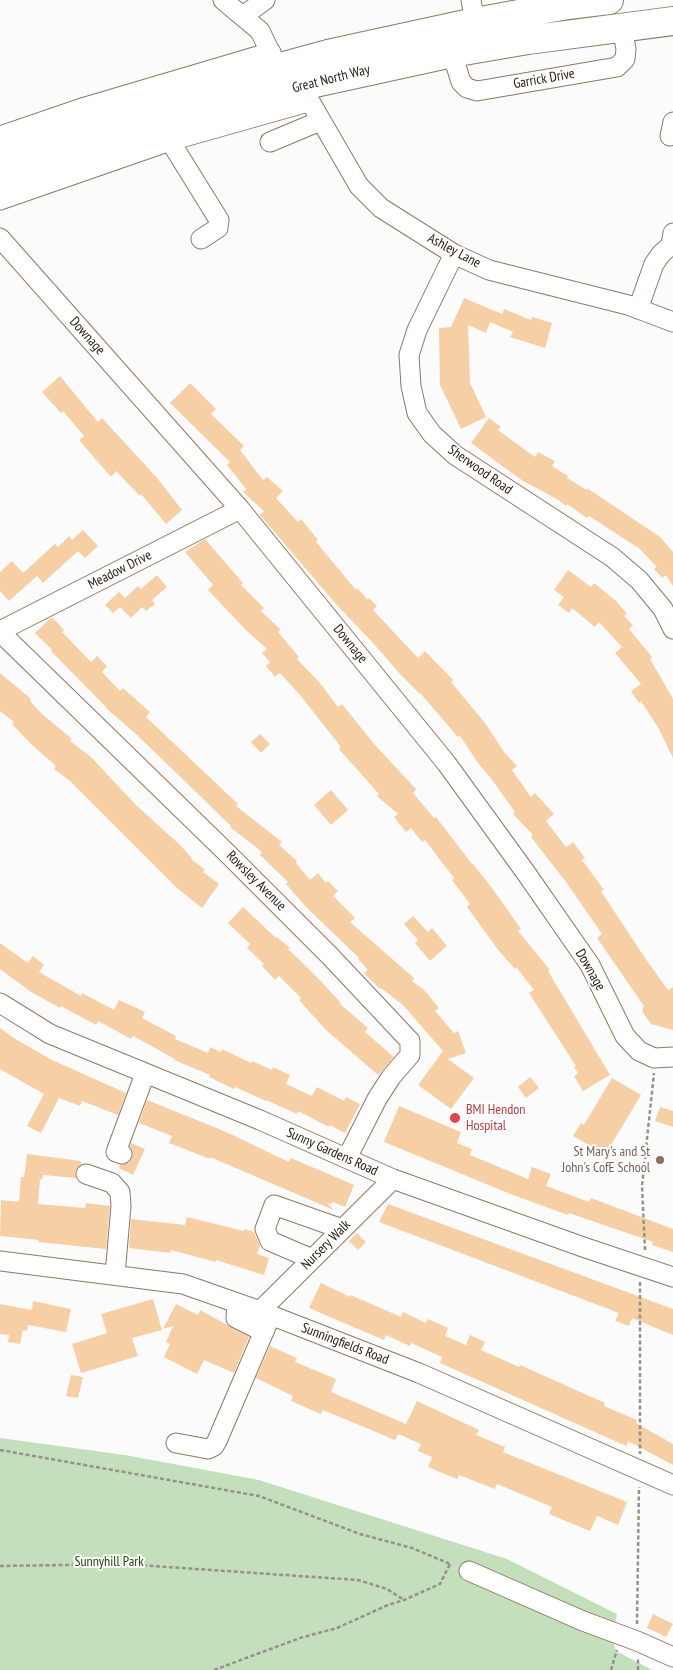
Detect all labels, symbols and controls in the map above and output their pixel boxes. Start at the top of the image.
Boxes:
street label: Great North Way [290,61,372,97]
street label: Garrick Drive [512,65,576,93]
street label: Ashley Lane [425,230,483,272]
street label: Downage [66,314,108,358]
street label: Sherwood Road [444,442,516,498]
street label: Meadow Drive [85,547,155,593]
street label: Downage [329,621,371,667]
street label: Rowsley Avenue [223,848,289,914]
street label: Downage [571,946,609,994]
place label: BMI Hendon Hospital [466,1102,525,1134]
marker: BMI Hendon Hospital [448,1111,462,1125]
street label: Sunny Gardens Road [284,1124,380,1180]
place label: St Mary's and St John's CofE School [562,1144,650,1176]
marker: St Mary's and St John's CofE School [654,1154,666,1166]
street label: Nursery Walk [298,1217,354,1273]
street label: Sunningfields Road [299,1320,391,1368]
park label: Sunnyhill Park [74,1554,144,1570]

